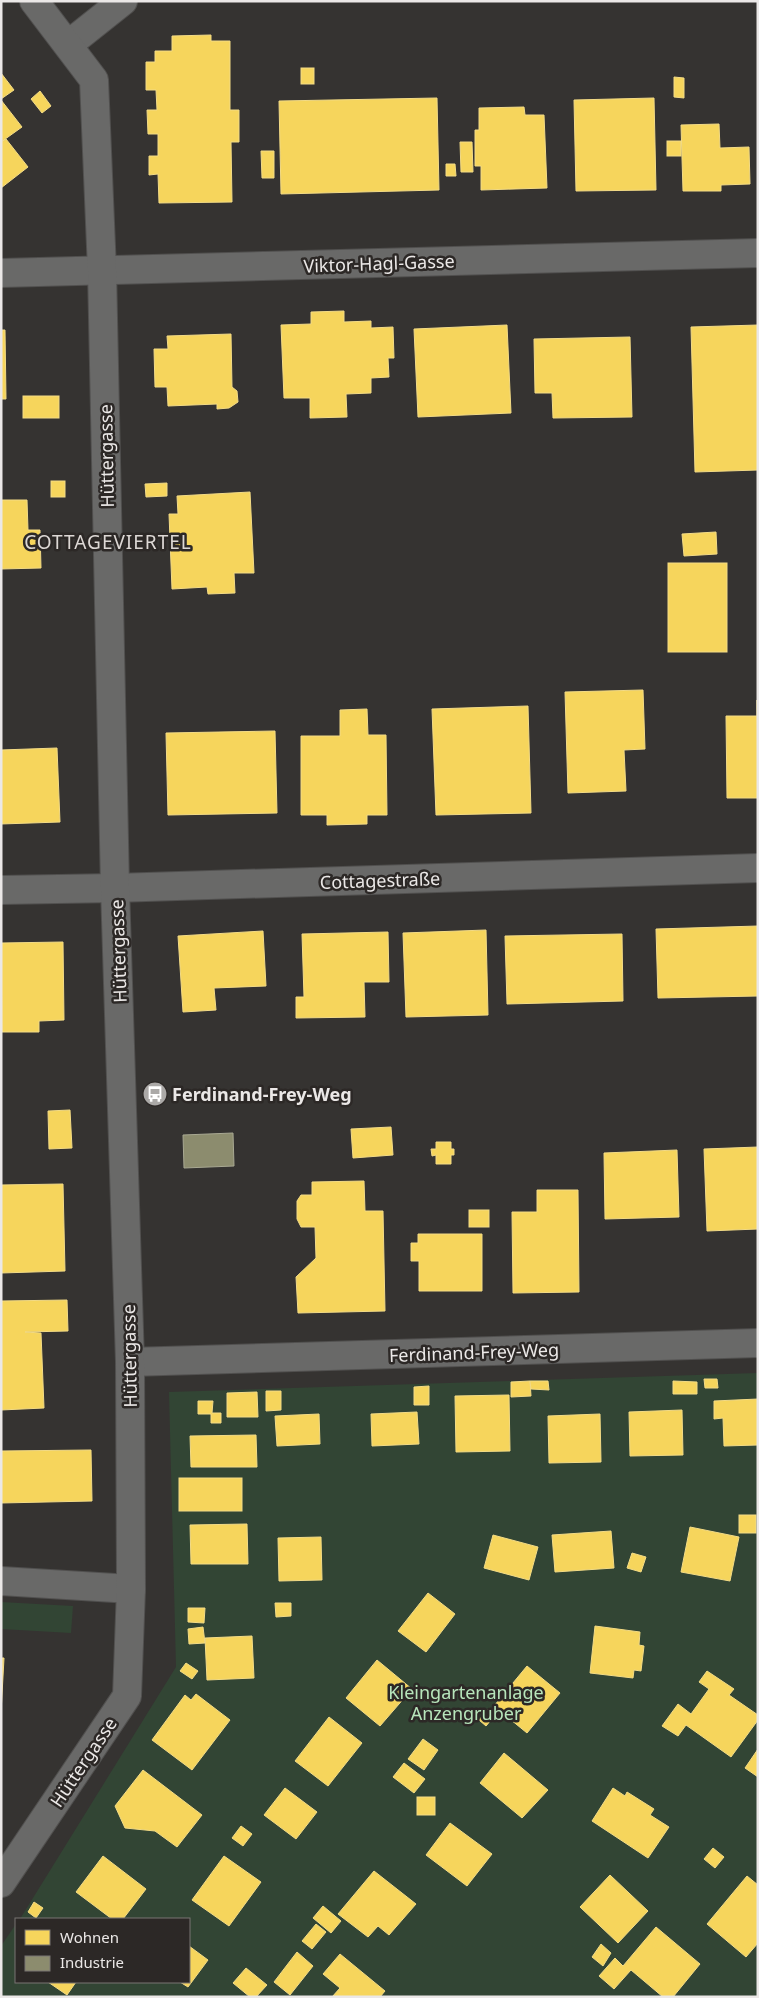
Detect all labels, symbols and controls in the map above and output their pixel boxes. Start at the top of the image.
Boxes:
street label: Viktor-Hagl-Gasse [303,248,455,278]
street label: Hüttergasse [93,404,119,508]
district label: COTTAGEVIERTEL [24,529,192,555]
street label: Cottagestraße [319,866,441,894]
street label: Hüttergasse [104,899,132,1003]
bus stop icon: Ferdinand-Frey-Weg [142,1081,168,1107]
place label: Ferdinand-Frey-Weg [172,1082,352,1106]
street label: Hüttergasse [116,1304,142,1408]
street label: Ferdinand-Frey-Weg [388,1337,560,1367]
park label: Kleingartenanlage Anzengruber [388,1680,544,1725]
street label: Hüttergasse [44,1712,122,1812]
legend [15,1918,190,1983]
text: Wohnen [60,1927,119,1947]
text: Industrie [60,1952,124,1972]

